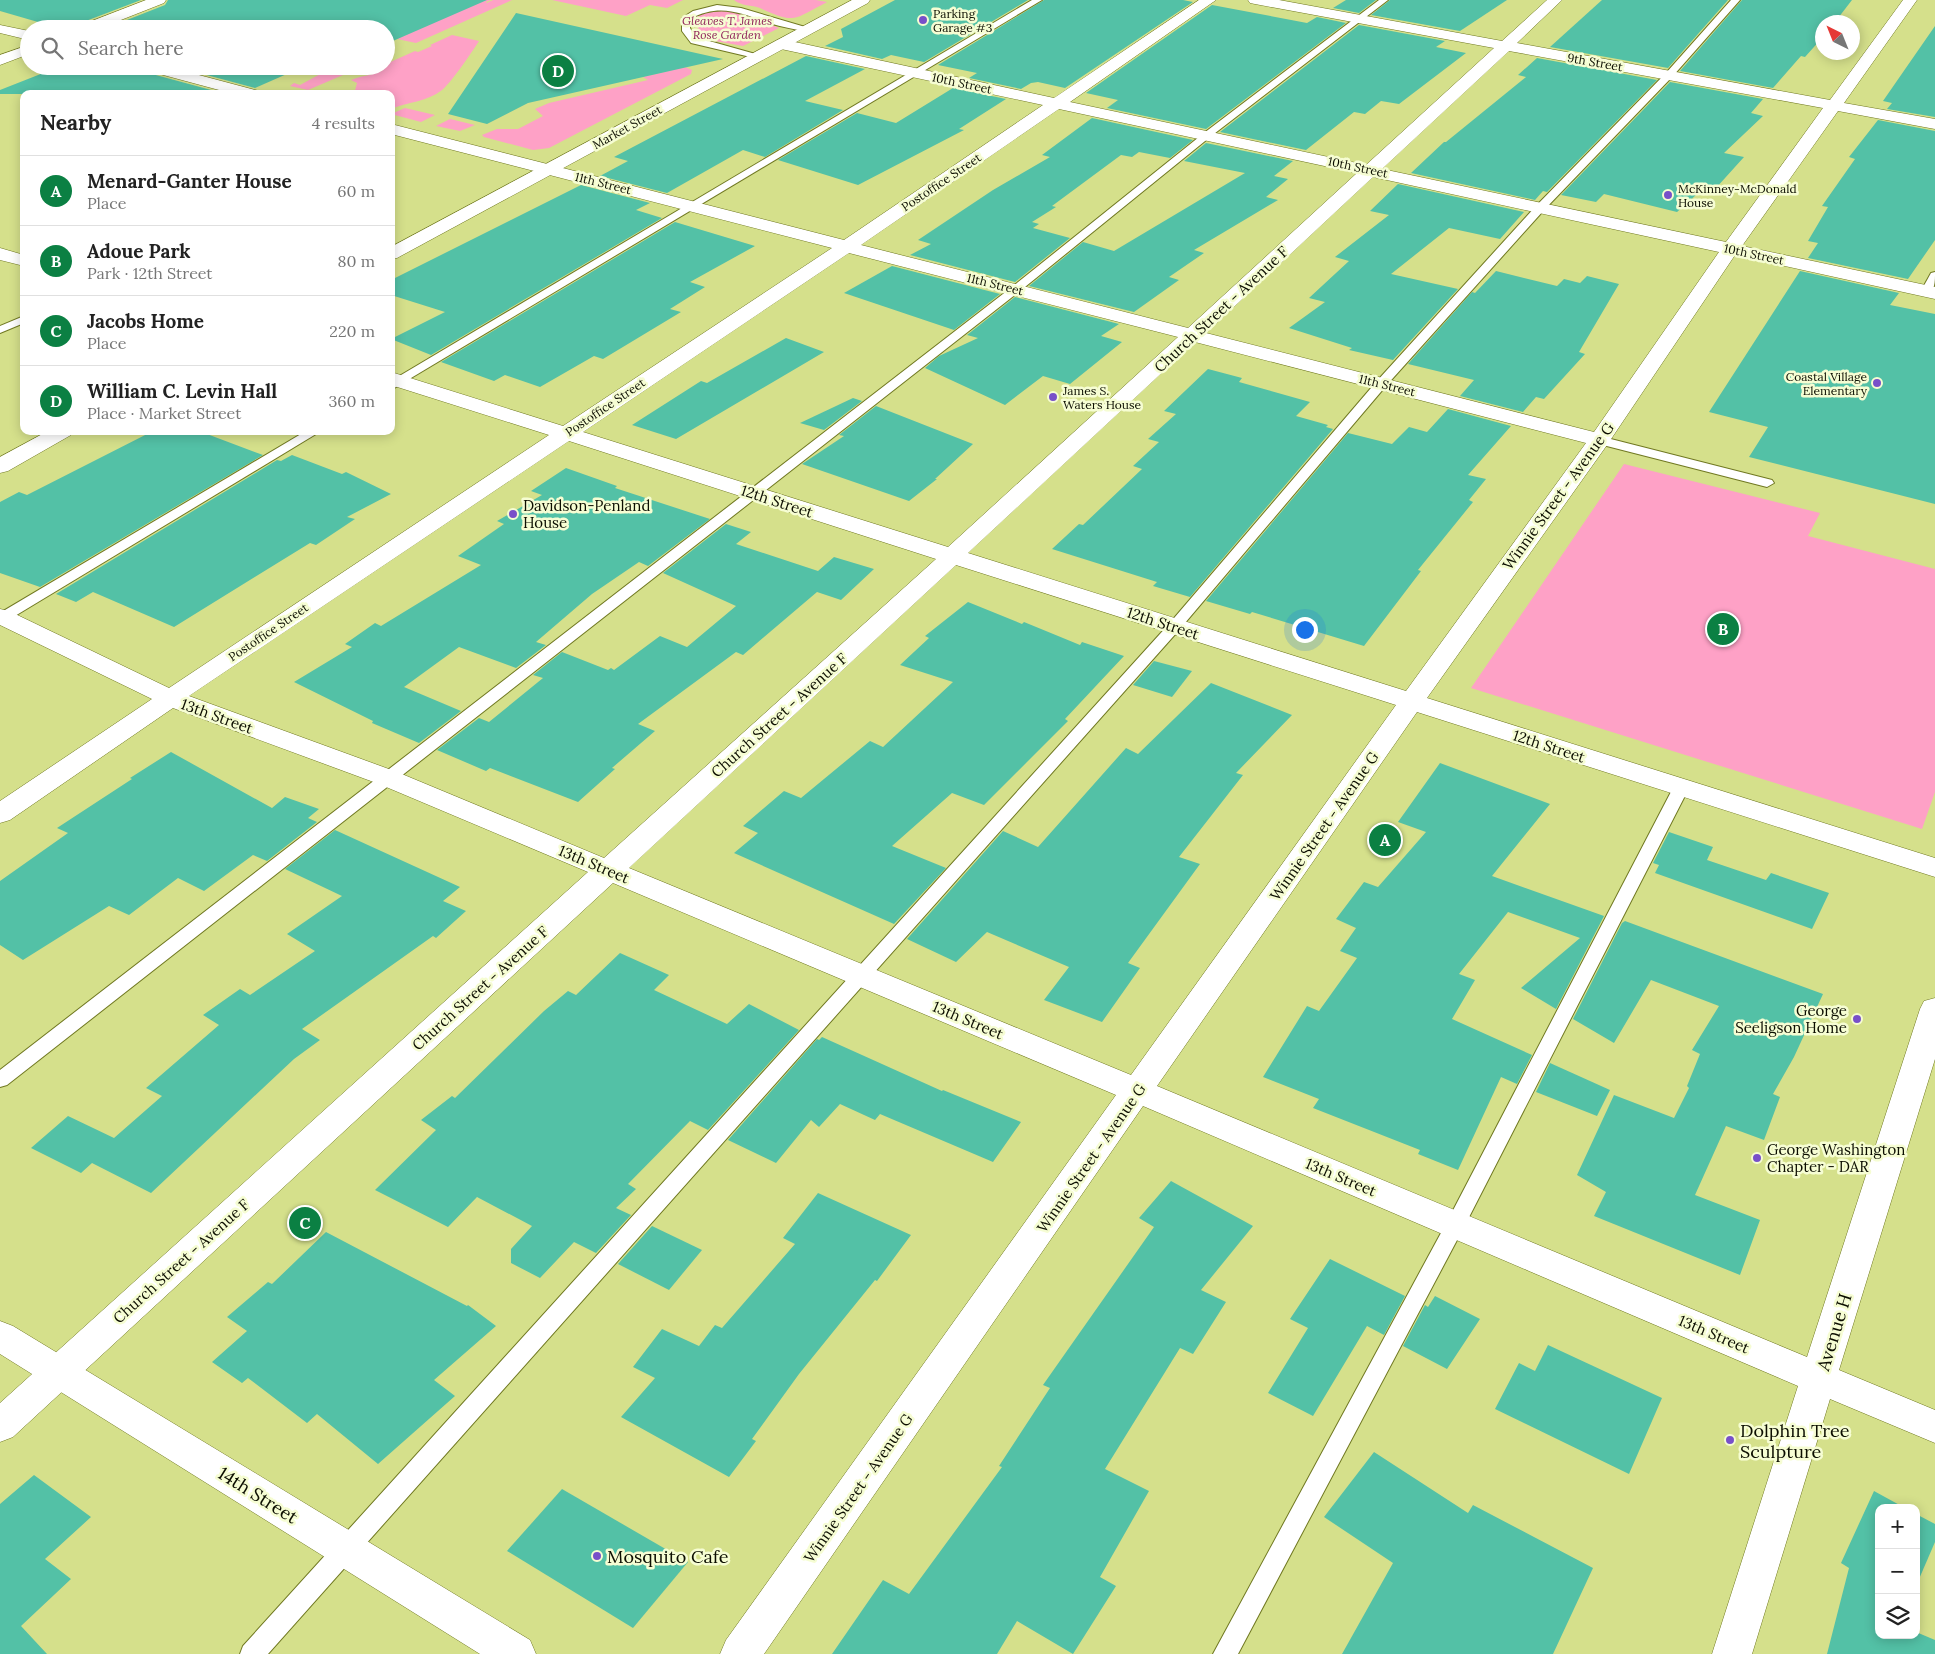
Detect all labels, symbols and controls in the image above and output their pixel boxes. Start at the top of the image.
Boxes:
place label: Parking Garage #3 [933,6,993,35]
park label: Gleaves T. James Rose Garden [682,13,772,42]
marker: Parking Garage #3 [917,14,929,26]
north arrow [1815,15,1860,60]
search box [20,20,395,75]
icon: search [38,34,66,62]
text: Search here [78,36,184,60]
street label: 9th Street [1566,50,1624,74]
pin: D [542,52,574,90]
street label: 10th Street [931,69,994,97]
street label: Market Street [590,102,665,152]
text: Nearby [40,109,111,136]
text: 4 results [312,113,375,133]
street label: Postoffice Street [898,150,984,214]
street label: 10th Street [1327,153,1390,181]
text: Menard-Ganter House [87,169,292,193]
street label: 11th Street [573,169,633,197]
text: A [51,181,61,201]
text: 60 m [337,181,375,201]
place label: McKinney-McDonald House [1678,181,1797,210]
marker: McKinney-McDonald House [1662,189,1674,201]
text: Place [87,193,126,213]
text: Adoue Park [87,239,191,263]
street label: 10th Street [1723,240,1786,268]
street label: Church Street - Avenue F [1150,242,1292,376]
text: B [51,251,61,271]
text: 80 m [338,251,375,271]
text: Park · 12th Street [87,263,212,283]
street label: 11th Street [965,270,1025,298]
text: Jacobs Home [87,309,204,333]
text: C [50,321,62,341]
text: 220 m [329,321,375,341]
text: Place [87,333,126,353]
place label: Coastal Village Elementary [1786,369,1868,398]
street label: 11th Street [1357,371,1417,399]
street label: Postoffice Street [562,375,648,439]
marker: Coastal Village Elementary [1871,377,1883,389]
text: William C. Levin Hall [87,379,277,403]
place label: James S. Waters House [1062,383,1141,412]
text: D [50,391,62,411]
text: 360 m [328,391,375,411]
marker: James S. Waters House [1047,391,1059,403]
text: Place · Market Street [87,403,241,423]
street label: Winnie Street - Avenue G [1498,418,1618,573]
street label: 12th Street [739,480,816,522]
place label: Davidson-Penland House [523,496,650,532]
marker: Davidson-Penland House [507,508,519,520]
street label: Postoffice Street [225,600,311,664]
street label: 12th Street [1125,602,1202,644]
pin: B [1707,610,1739,648]
your location [1292,617,1318,643]
street label: Church Street - Avenue F [707,649,851,781]
street label: 13th Street [178,694,256,738]
street label: 12th Street [1511,725,1588,767]
street label: Winnie Street - Avenue G [1265,747,1383,904]
pin: A [1369,821,1401,859]
street label: 13th Street [556,841,632,887]
street label: Church Street - Avenue F [408,922,552,1054]
street label: 13th Street [930,997,1006,1043]
place label: George Seeligson Home [1735,1001,1847,1037]
marker: George Seeligson Home [1851,1013,1863,1025]
street label: Winnie Street - Avenue G [1032,1079,1150,1236]
place label: George Washington Chapter - DAR [1767,1140,1905,1176]
marker: George Washington Chapter - DAR [1751,1152,1763,1164]
street label: 13th Street [1303,1154,1379,1200]
street label: Church Street - Avenue F [109,1195,253,1327]
pin: C [289,1204,321,1242]
street label: Avenue H [1811,1290,1857,1375]
street label: 13th Street [1676,1311,1752,1357]
street label: Winnie Street - Avenue G [799,1409,917,1566]
place label: Dolphin Tree Sculpture [1740,1419,1850,1463]
marker: Dolphin Tree Sculpture [1724,1434,1736,1446]
street label: 14th Street [214,1461,302,1529]
map controls [1875,1504,1920,1639]
button: + [1875,1504,1920,1549]
place label: Mosquito Cafe [607,1545,729,1568]
button: − [1875,1549,1920,1594]
marker: Mosquito Cafe [591,1550,603,1562]
button: layers [1875,1594,1920,1639]

